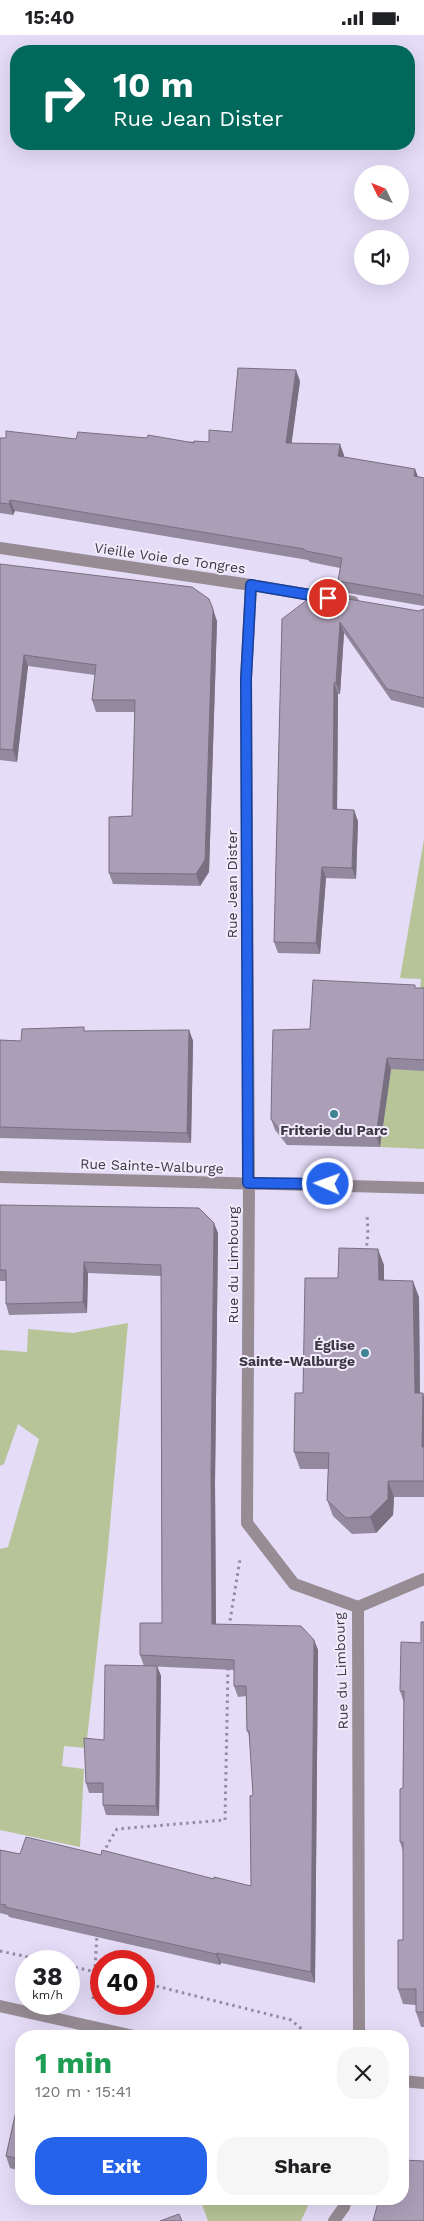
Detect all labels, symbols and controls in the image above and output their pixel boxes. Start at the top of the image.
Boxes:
text: 15:40 [25,6,75,29]
text: 10 m [113,64,194,106]
icon: right [30,65,95,130]
text: Rue Jean Dister [113,106,283,131]
north arrow [354,165,409,220]
map controls [354,165,409,285]
button: sound [354,230,409,285]
street label: Vieille Voie de Tongres [93,539,247,577]
pin [307,577,349,619]
icon: arrive [314,584,342,612]
street label: Rue Jean Dister [224,830,240,938]
marker: Friterie du Parc [328,1108,340,1120]
place label: Friterie du Parc [280,1122,388,1138]
street label: Rue Sainte-Walburge [80,1155,224,1177]
position arrow [301,1157,353,1209]
street label: Rue du Limbourg [225,1206,241,1323]
place label: Église Sainte-Walburge [239,1337,355,1369]
marker: Église Sainte-Walburge [359,1347,371,1359]
street label: Rue du Limbourg [331,1612,351,1730]
speed limit sign: 40 [90,1950,155,2015]
text: 38 [32,1962,63,1991]
text: km/h [32,1988,63,2002]
text: 1 min [35,2045,112,2080]
button: close [337,2047,389,2099]
text: 120 m · 15:41 [35,2082,131,2101]
button: Exit [35,2137,207,2195]
button: Share [217,2137,389,2195]

